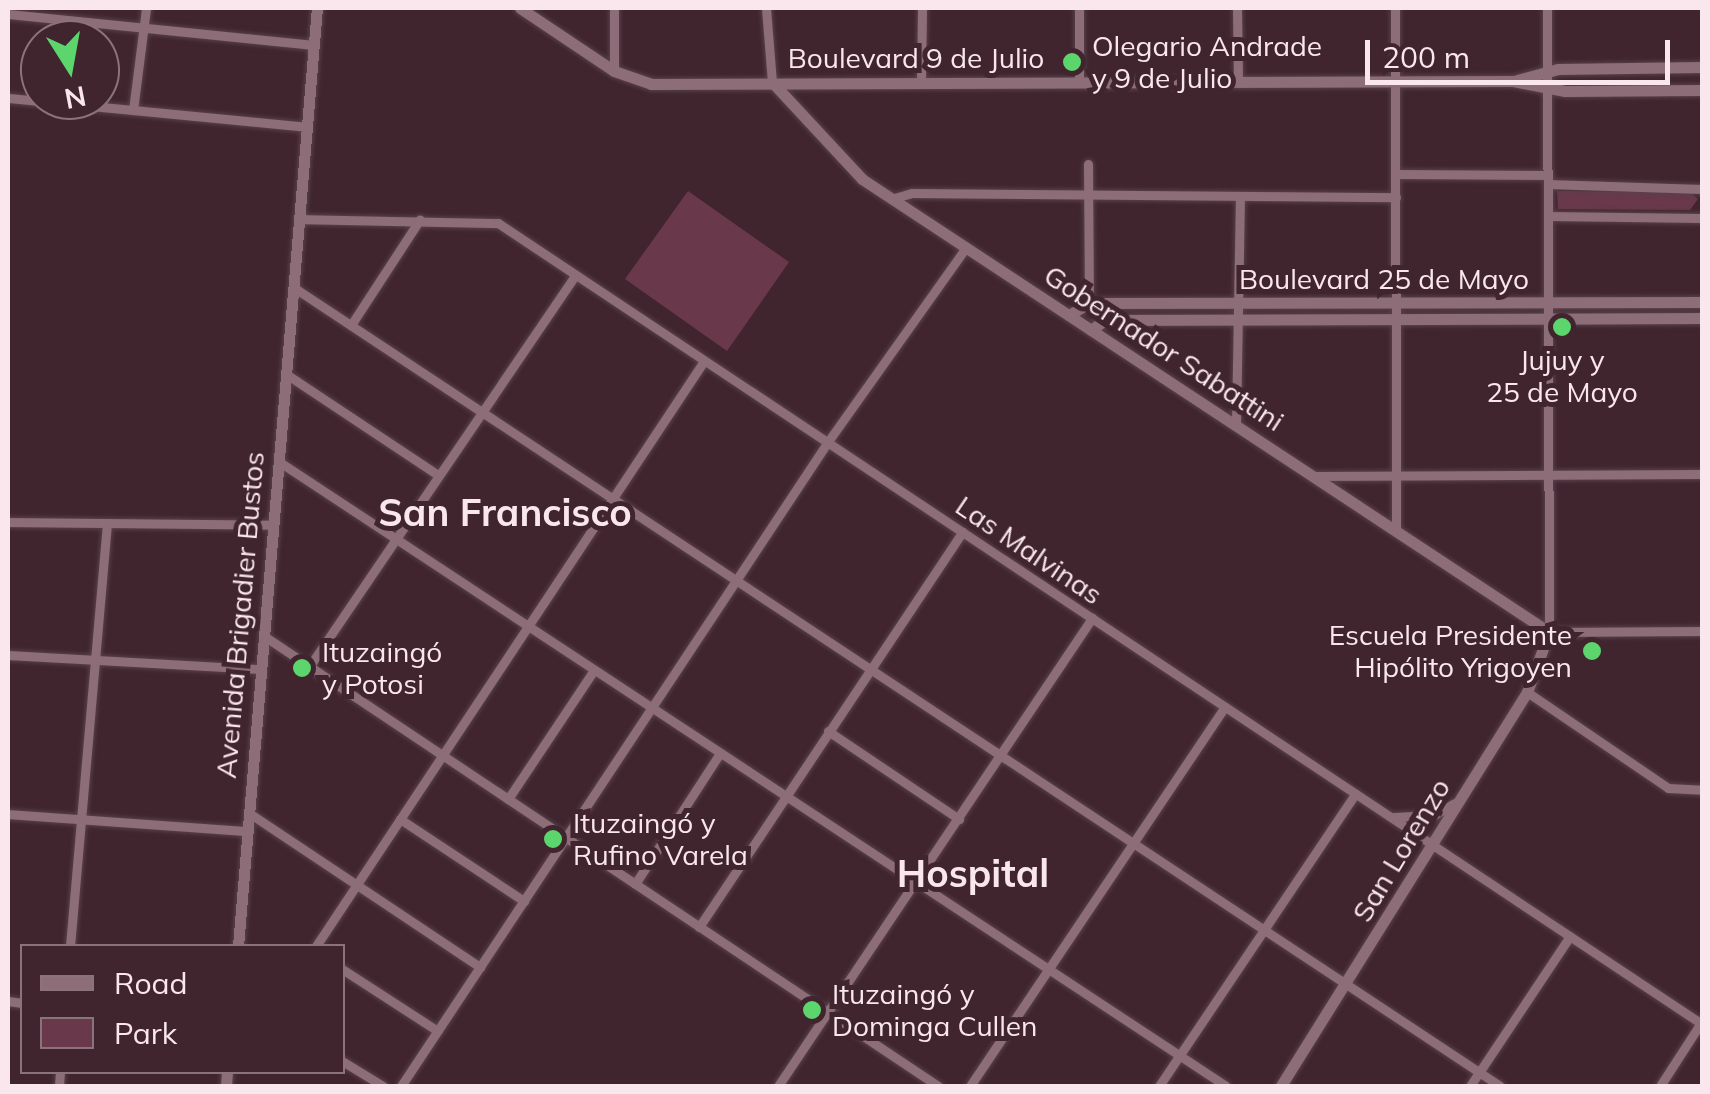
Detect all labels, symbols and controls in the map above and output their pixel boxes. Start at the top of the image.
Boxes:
north arrow [20,20,120,120]
scale bar [1370,20,1675,82]
place label: Olegario Andrade y 9 de Julio [1092,29,1322,95]
text: 200 m [1382,38,1470,76]
street label: Boulevard 9 de Julio [788,41,1044,75]
marker: Olegario Andrade y 9 de Julio [1061,51,1083,73]
text: N [62,79,89,117]
street label: Gobernador Sabattini [1038,258,1290,438]
street label: Boulevard 25 de Mayo [1239,262,1529,296]
marker: Jujuy y 25 de Mayo [1551,316,1573,338]
place label: Jujuy y 25 de Mayo [1486,343,1638,409]
street label: Avenida Brigadier Bustos [209,450,271,780]
street label: Las Malvinas [949,489,1109,611]
district label: San Francisco [378,490,632,536]
place label: Escuela Presidente Hipólito Yrigoyen [1329,618,1572,684]
place label: Ituzaingó y Potosi [322,635,442,701]
marker: Escuela Presidente Hipólito Yrigoyen [1581,640,1603,662]
marker: Ituzaingó y Potosi [291,657,313,679]
street label: San Lorenzo [1345,772,1457,928]
place label: Ituzaingó y Rufino Varela [573,806,748,872]
marker: Ituzaingó y Rufino Varela [542,828,564,850]
district label: Hospital [897,851,1049,897]
legend [20,944,345,1074]
text: Road [114,964,188,1002]
place label: Ituzaingó y Dominga Cullen [832,977,1038,1043]
marker: Ituzaingó y Dominga Cullen [801,999,823,1021]
text: Park [114,1014,177,1052]

